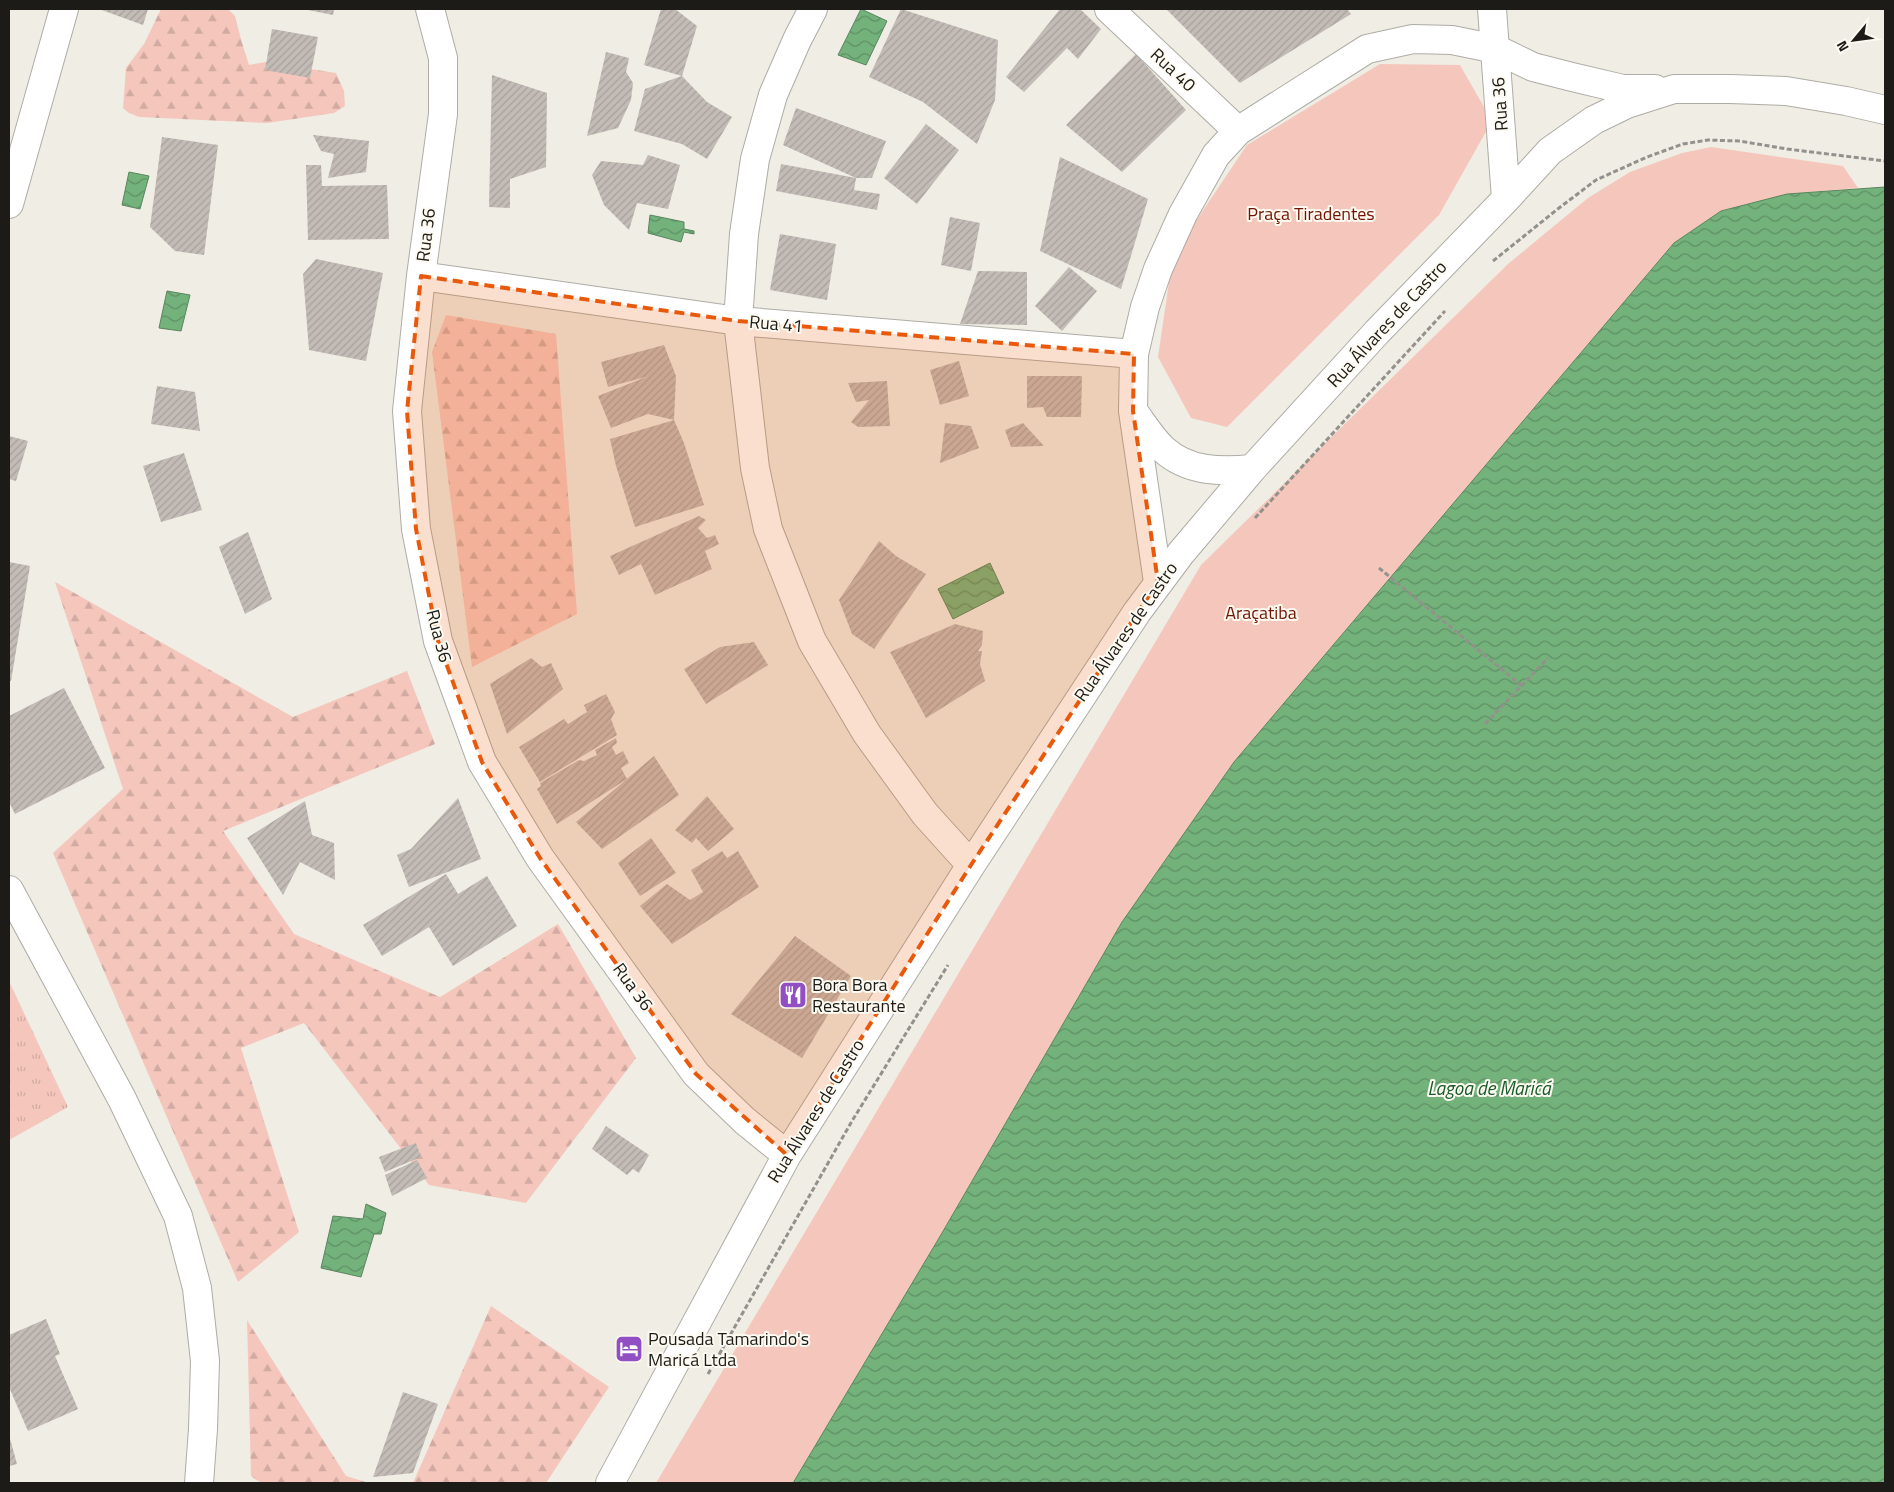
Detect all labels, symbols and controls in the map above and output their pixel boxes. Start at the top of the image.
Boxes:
north arrow [1829,15,1879,65]
text: N [1831,37,1854,56]
street label: Rua 40 [1144,41,1202,98]
street label: Rua 36 [1484,76,1515,132]
park label: Praça Tiradentes [1247,200,1375,227]
street label: Rua 36 [409,207,442,263]
street label: Rua Álvares de Castro [1320,254,1453,393]
street label: Rua 41 [748,308,804,339]
street label: Rua Álvares de Castro [1067,556,1184,707]
park label: Araçatiba [1225,599,1297,626]
street label: Rua 36 [419,606,459,665]
street label: Rua 36 [607,957,660,1016]
place label: Bora Bora Restaurante [812,971,906,1019]
restaurant icon: Bora Bora Restaurante [778,980,808,1010]
street label: Rua Álvares de Castro [760,1034,871,1188]
water label: Lagoa de Maricá [1427,1073,1552,1102]
place label: Pousada Tamarindo's Maricá Ltda [648,1325,809,1373]
hotel icon: Pousada Tamarindo's Maricá Ltda [614,1334,644,1364]

